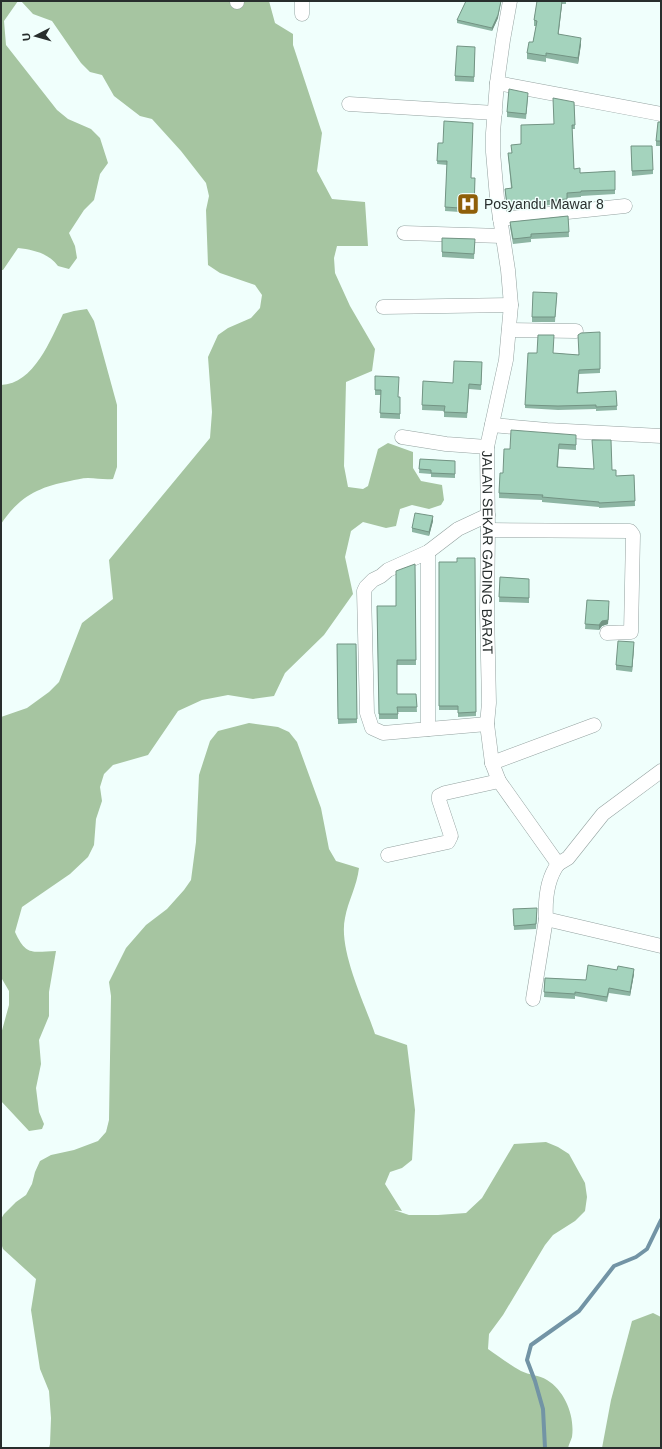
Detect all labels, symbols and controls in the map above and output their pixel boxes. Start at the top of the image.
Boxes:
north arrow [16,16,56,56]
text: U [20,32,32,42]
hospital icon: Posyandu Mawar 8 [455,191,481,217]
place label: Posyandu Mawar 8 [484,196,604,212]
street label: JALAN SEKAR GADING BARAT [479,450,496,655]

